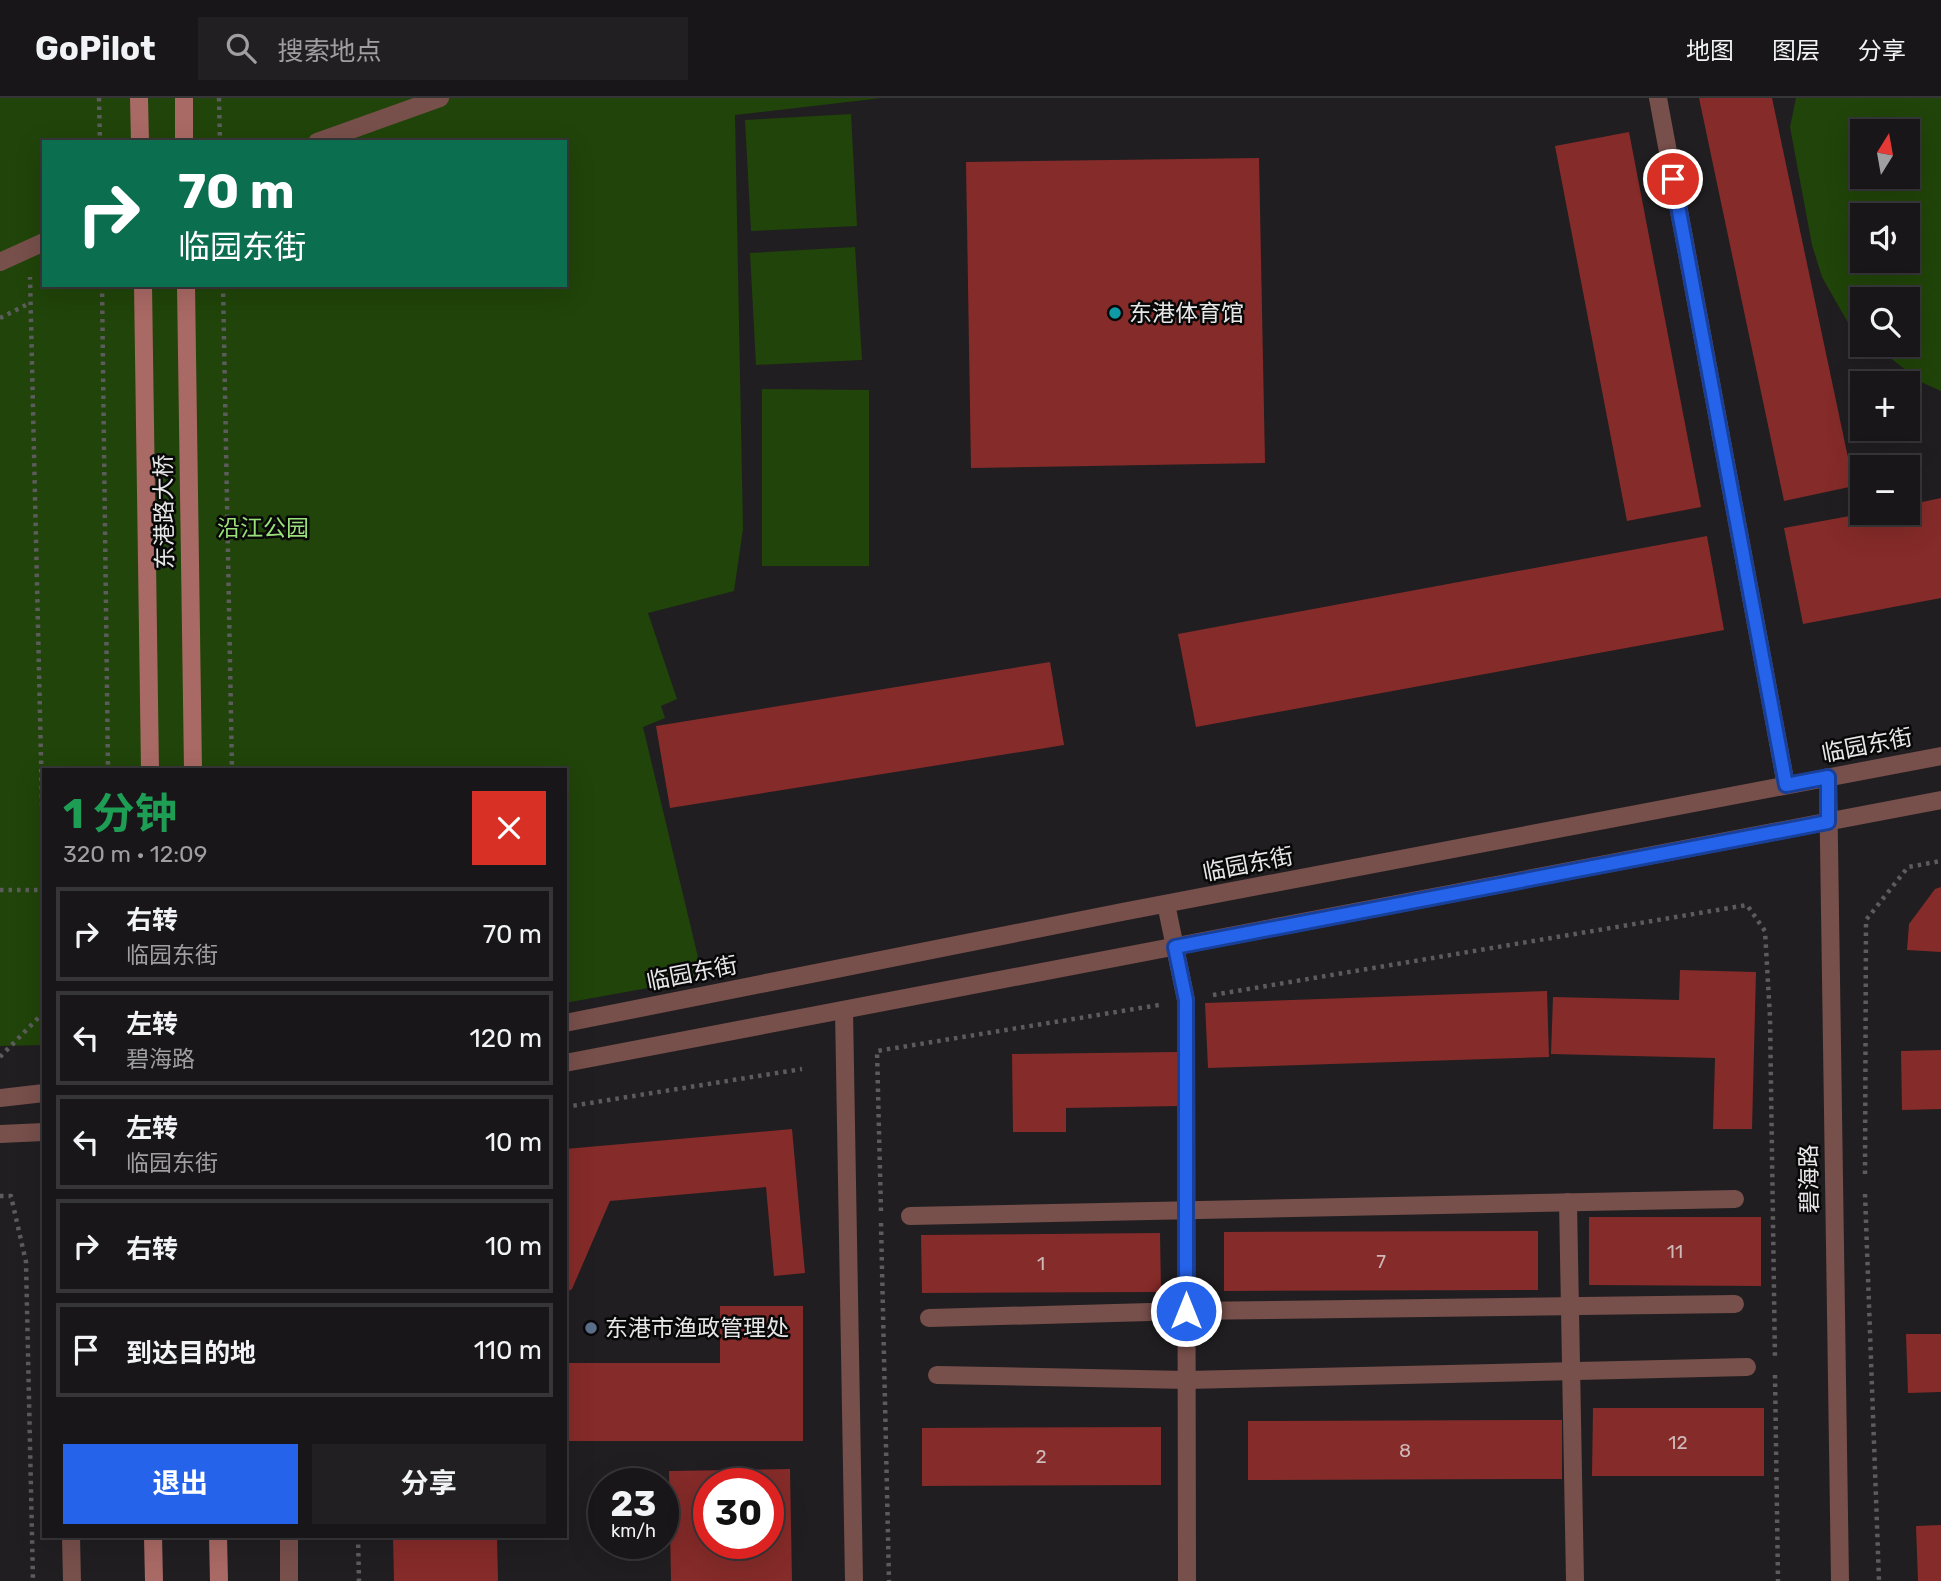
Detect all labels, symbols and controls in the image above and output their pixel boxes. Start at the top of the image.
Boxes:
search box [198,17,688,80]
text: GoPilot [35,29,156,68]
icon: search [222,29,260,67]
text: 搜索地点 [278,36,382,67]
text: 地图 [1686,37,1734,65]
text: 图层 [1772,37,1820,65]
text: 分享 [1858,37,1906,65]
north arrow [1850,119,1920,189]
map controls [1850,119,1920,525]
pin [1643,149,1703,209]
icon: arrive [1654,160,1692,198]
text: 70 m [178,162,295,220]
icon: right [63,168,154,259]
button: sound [1850,203,1920,273]
text: 临园东街 [178,228,306,266]
button: search [1850,287,1920,357]
place label: 东港体育馆 [1129,299,1244,327]
marker: 东港体育馆 [1107,305,1123,321]
button: + [1850,371,1920,441]
street label: 东港路大桥 [149,454,179,570]
button: − [1850,455,1920,525]
park label: 沿江公园 [217,514,309,542]
street label: 临园东街 [1819,722,1915,768]
text: 1 分钟 [63,789,177,839]
button: close [472,791,546,865]
text: 320 m · 12:09 [63,840,207,868]
street label: 临园东街 [1200,841,1296,887]
text: 右转 [126,905,178,936]
icon: right [67,915,105,953]
text: 70 m [483,919,542,950]
text: 临园东街 [126,941,218,969]
street label: 临园东街 [644,950,740,996]
text: 左转 [126,1009,178,1040]
icon: left [67,1019,105,1057]
text: 120 m [470,1023,542,1054]
text: 碧海路 [126,1045,195,1073]
text: 左转 [126,1113,178,1144]
icon: left [67,1123,105,1161]
text: 10 m [485,1127,542,1158]
street label: 碧海路 [1794,1144,1824,1214]
text: 临园东街 [126,1149,218,1177]
icon: right [67,1227,105,1265]
text: 10 m [485,1231,542,1262]
text: 右转 [126,1234,178,1265]
house number: 11 [1667,1240,1683,1263]
house number: 7 [1376,1250,1386,1273]
house number: 1 [1037,1252,1045,1275]
position arrow [1149,1274,1223,1348]
place label: 东港市渔政管理处 [605,1314,789,1342]
marker: 东港市渔政管理处 [583,1320,599,1336]
icon: arrive [67,1331,105,1369]
text: 110 m [474,1335,542,1366]
text: 到达目的地 [126,1338,256,1369]
house number: 12 [1668,1431,1688,1454]
house number: 8 [1399,1439,1411,1462]
button: 退出 [63,1444,298,1524]
button: 分享 [312,1444,546,1524]
house number: 2 [1035,1445,1047,1468]
speed limit sign: 30 [693,1468,784,1559]
text: 23 [611,1483,656,1525]
text: km/h [611,1520,656,1542]

